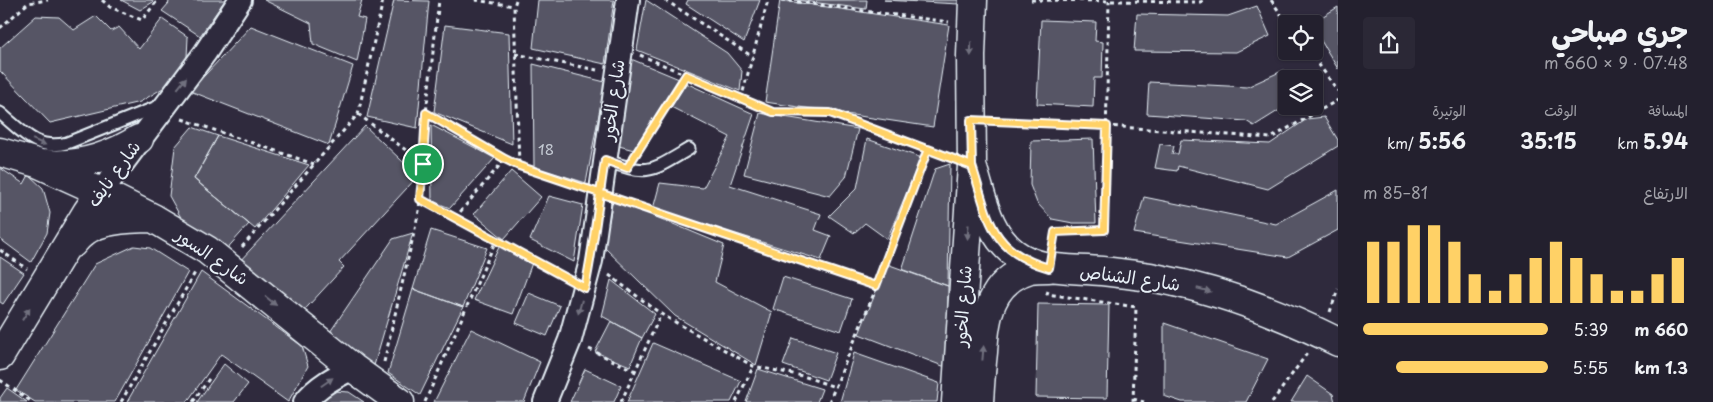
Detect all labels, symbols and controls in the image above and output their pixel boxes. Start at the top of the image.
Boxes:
text: جري صباحي [1551,9,1688,52]
map controls [1278,15,1323,115]
button: locate [1278,15,1323,60]
button: share [1363,17,1415,69]
one-way arrow [967,41,975,57]
text: 07:48 · 9 × 660 m [1544,50,1688,74]
street label: شارع الخور [592,58,631,144]
button: layers [1278,70,1323,115]
one-way arrow [177,77,188,90]
text: الوتيرة [1432,100,1466,121]
text: الوقت [1544,100,1577,121]
text: المسافة [1648,100,1688,121]
text: 5:56 [1418,124,1466,156]
text: 35:15 [1520,124,1577,156]
text: 5.94 [1643,124,1688,156]
text: /km [1387,133,1418,154]
text: km [1617,133,1643,154]
street label: شارع نايف [79,134,146,212]
one-way arrow [31,137,46,146]
house number: 18 [538,137,554,160]
pin [402,143,444,185]
icon: arrive [409,150,437,178]
text: 81–85 m [1363,180,1428,204]
text: الارتفاع [1643,180,1688,204]
street label: شارع السور [169,219,255,291]
one-way arrow [963,224,971,240]
street label: شارع الشناص [1078,256,1182,297]
street label: شارع الخور [945,264,978,349]
one-way arrow [1196,286,1211,294]
one-way arrow [264,295,277,306]
one-way arrow [575,300,583,315]
one-way arrow [21,308,30,321]
text: 5:39 [1574,317,1608,341]
text: 660 m [1634,317,1688,341]
one-way arrow [979,345,987,361]
text: 5:55 [1573,355,1608,379]
text: 1.3 km [1635,355,1688,379]
one-way arrow [320,377,334,387]

